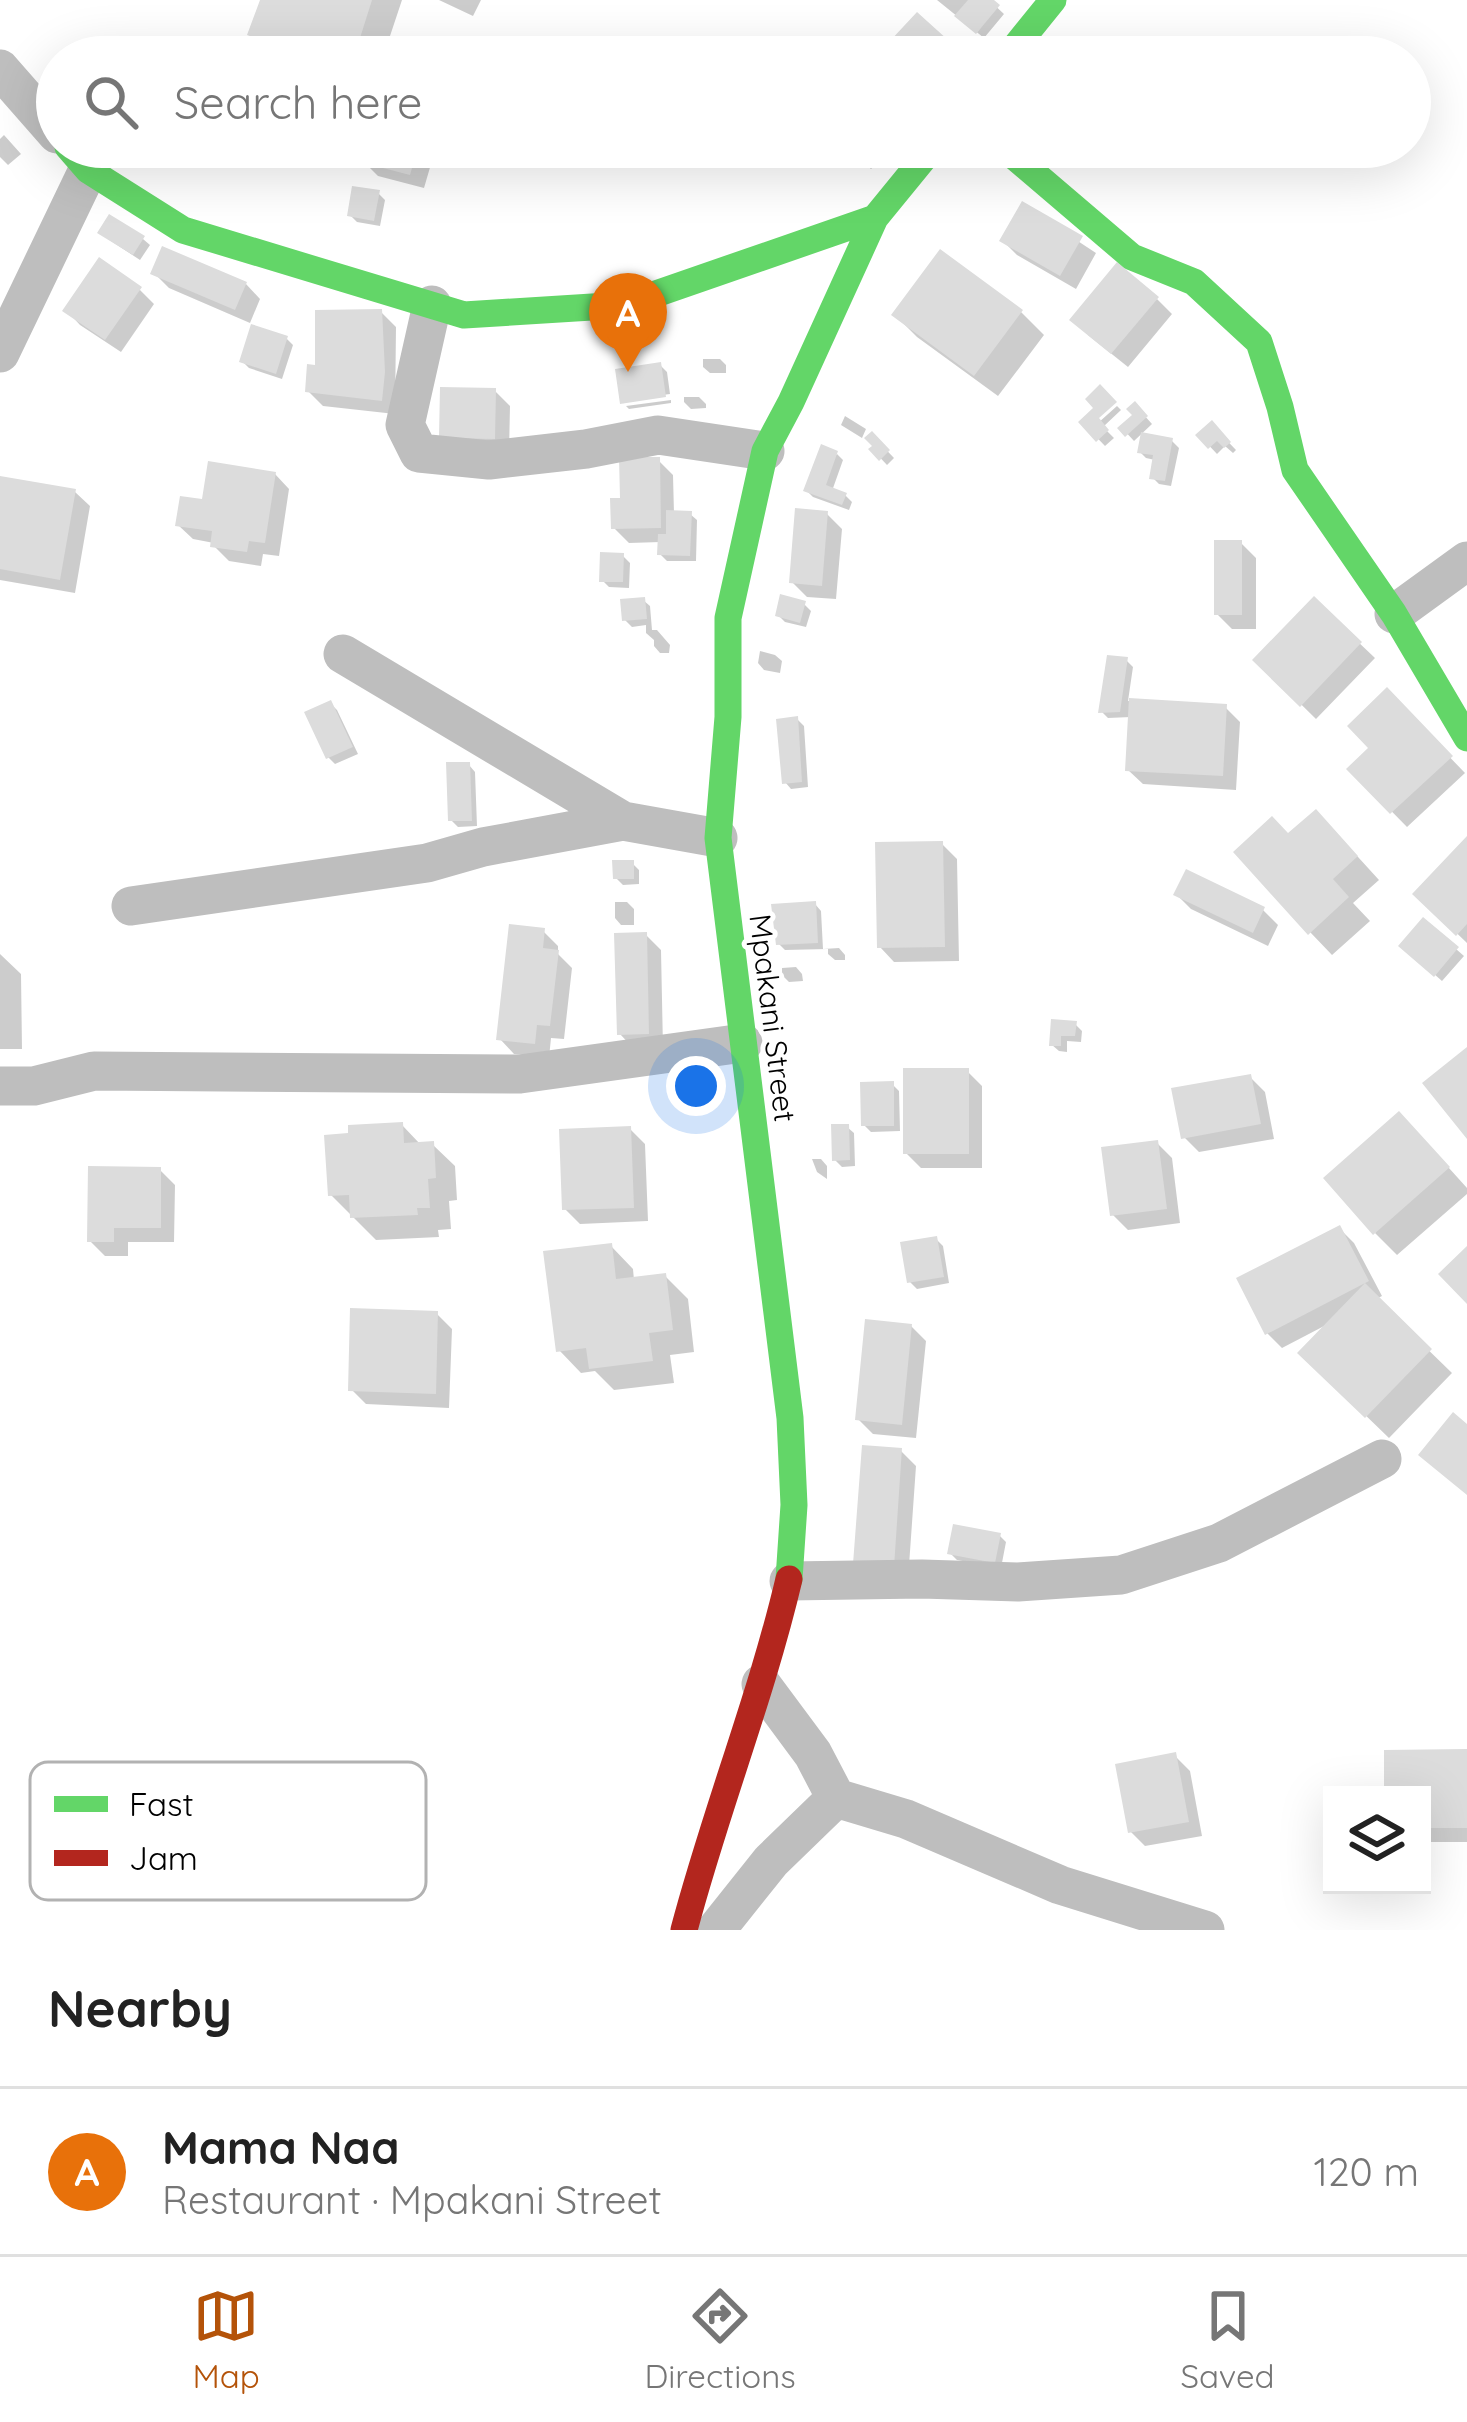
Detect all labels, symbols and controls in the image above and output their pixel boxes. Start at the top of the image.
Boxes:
search box [36,36,1431,168]
icon: search [78,69,144,135]
text: Search here [174,74,422,130]
pin: A [589,273,667,372]
street label: Mpakani Street [741,912,805,1124]
your location [666,1056,726,1116]
legend [30,1762,426,1900]
text: Fast [129,1783,194,1824]
map controls [1323,1786,1431,1894]
button: layers [1323,1786,1431,1894]
text: Jam [129,1837,198,1878]
text: Nearby [48,1976,232,2040]
text: Mama Naa [162,2119,400,2175]
text: A [75,2147,99,2196]
text: 120 m [1314,2147,1419,2196]
text: Restaurant · Mpakani Street [162,2175,662,2224]
tab: Map [192,2283,260,2396]
tab: Directions [644,2283,796,2396]
tab: Saved [1181,2283,1275,2396]

